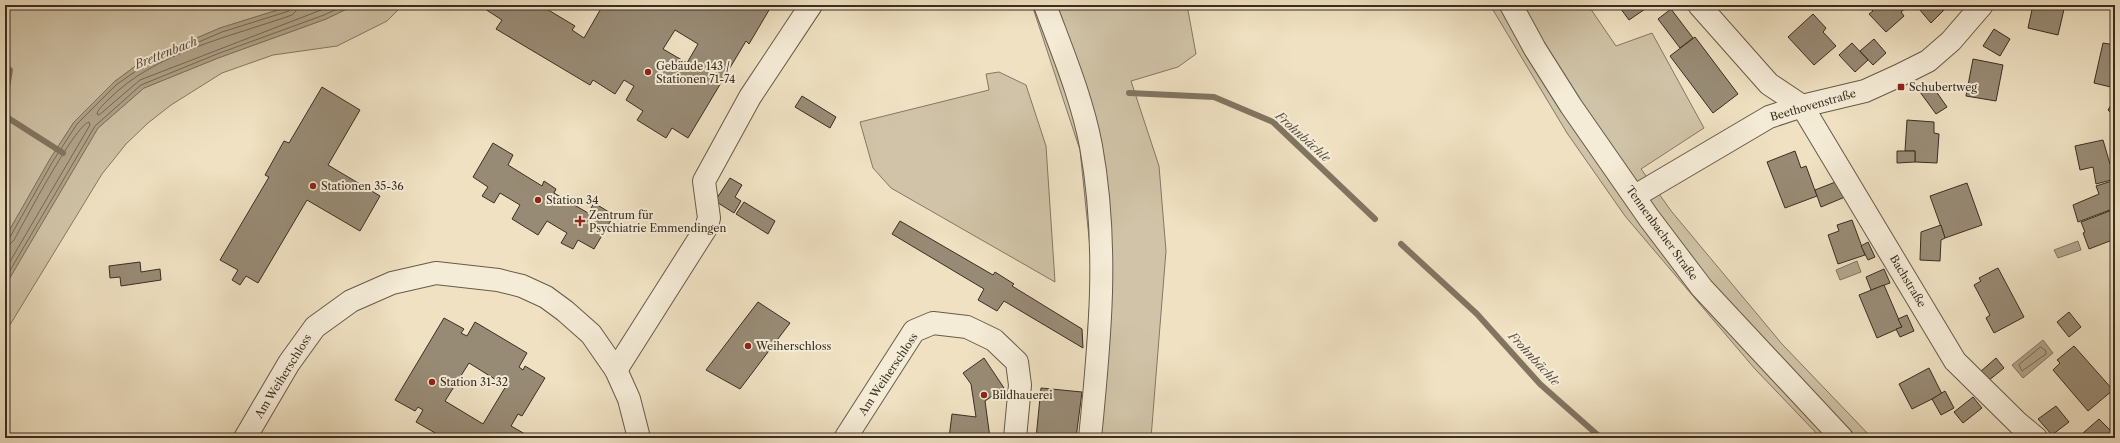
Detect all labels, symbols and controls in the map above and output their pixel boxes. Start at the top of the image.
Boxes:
water label: Brettenbach [131,33,199,72]
place label: Gebäude 143 / Stationen 71-74 [656,59,735,86]
marker: Gebäude 143 / Stationen 71-74 [643,67,653,77]
place label: Schubertweg [1909,80,1977,94]
marker: Schubertweg [1896,82,1906,92]
street label: Beethovenstraße [1768,86,1858,124]
water label: Frohnbächle [1272,107,1335,166]
place label: Stationen 35-36 [321,179,404,193]
marker: Stationen 35-36 [308,181,318,191]
street label: Tennenbacher Straße [1623,183,1701,283]
place label: Station 34 [546,193,599,207]
marker: Station 34 [533,195,543,205]
place label: Zentrum für Psychiatrie Emmendingen [589,208,726,235]
marker: Zentrum für Psychiatrie Emmendingen [574,215,586,227]
street label: Bachstraße [1887,252,1929,310]
water label: Frohnbächle [1505,328,1564,390]
street label: Am Weiherschloss [855,330,921,419]
street label: Am Weiherschloss [251,331,315,421]
place label: Weiherschloss [755,339,832,353]
marker: Weiherschloss [743,341,753,351]
place label: Station 31-32 [440,375,508,389]
marker: Station 31-32 [427,377,437,387]
place label: Bildhauerei [992,388,1053,402]
marker: Bildhauerei [979,390,989,400]

